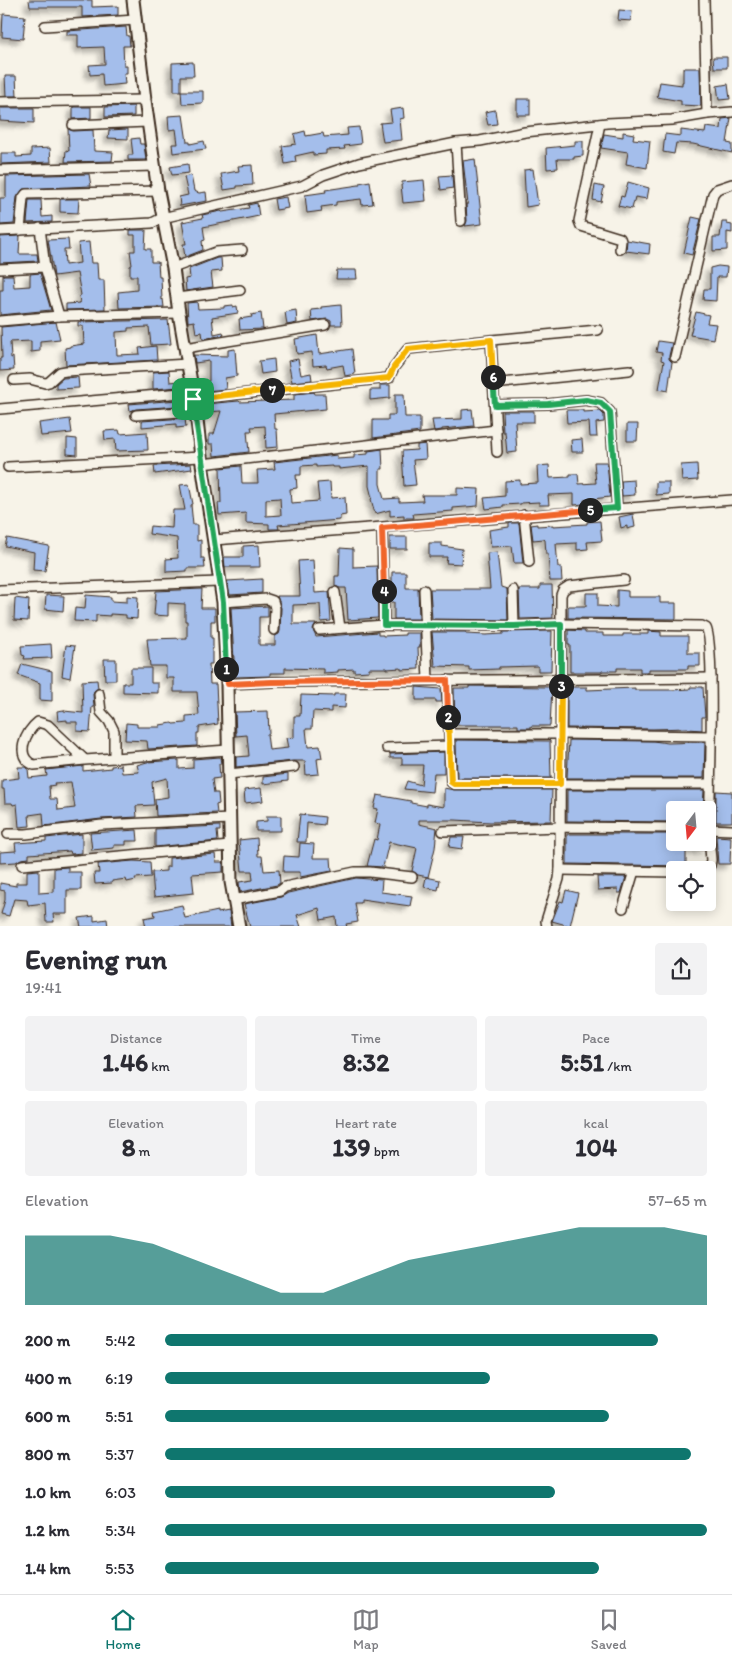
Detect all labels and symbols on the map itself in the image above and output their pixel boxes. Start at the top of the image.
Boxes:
pin: 6 [480,364,506,390]
pin [172,378,214,420]
pin: 7 [260,378,284,402]
pin: 5 [578,498,602,522]
pin: 4 [372,578,396,604]
pin: 1 [214,656,238,682]
pin: 3 [548,674,574,698]
pin: 2 [436,704,460,730]
north arrow [666,801,716,851]

